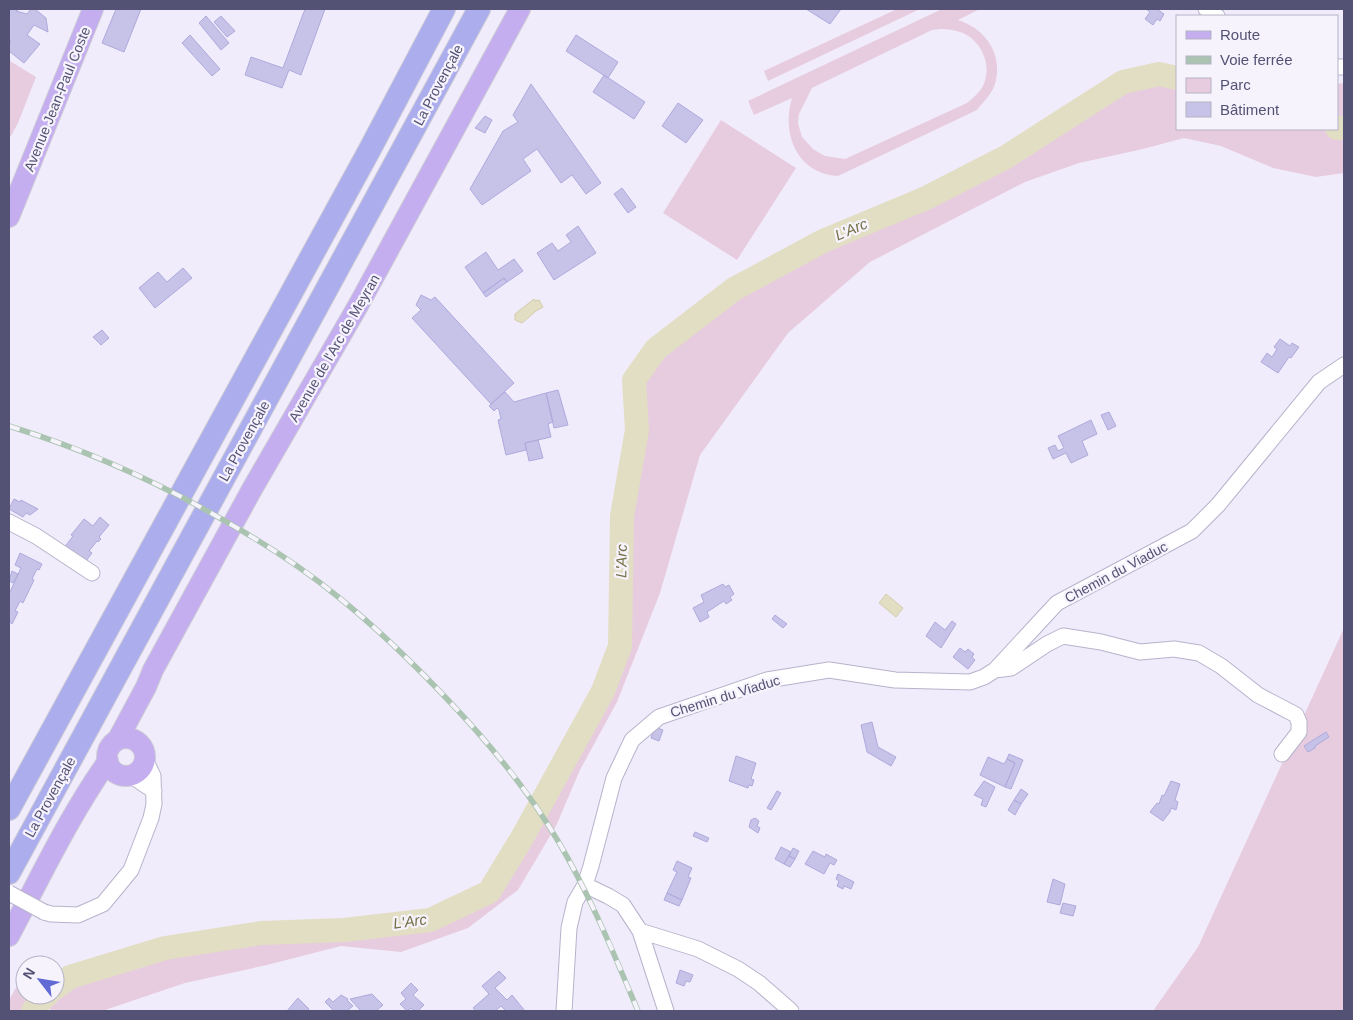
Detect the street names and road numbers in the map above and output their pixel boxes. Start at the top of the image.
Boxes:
street label: Avenue Jean-Paul Coste [21,24,93,174]
street label: La Provençale [410,42,466,128]
street label: Avenue de l'Arc de Meyran [285,272,383,424]
street label: La Provençale [215,398,273,484]
street label: Chemin du Viaduc [1062,538,1170,606]
street label: Chemin du Viaduc [668,672,782,720]
street label: La Provençale [21,754,79,840]

